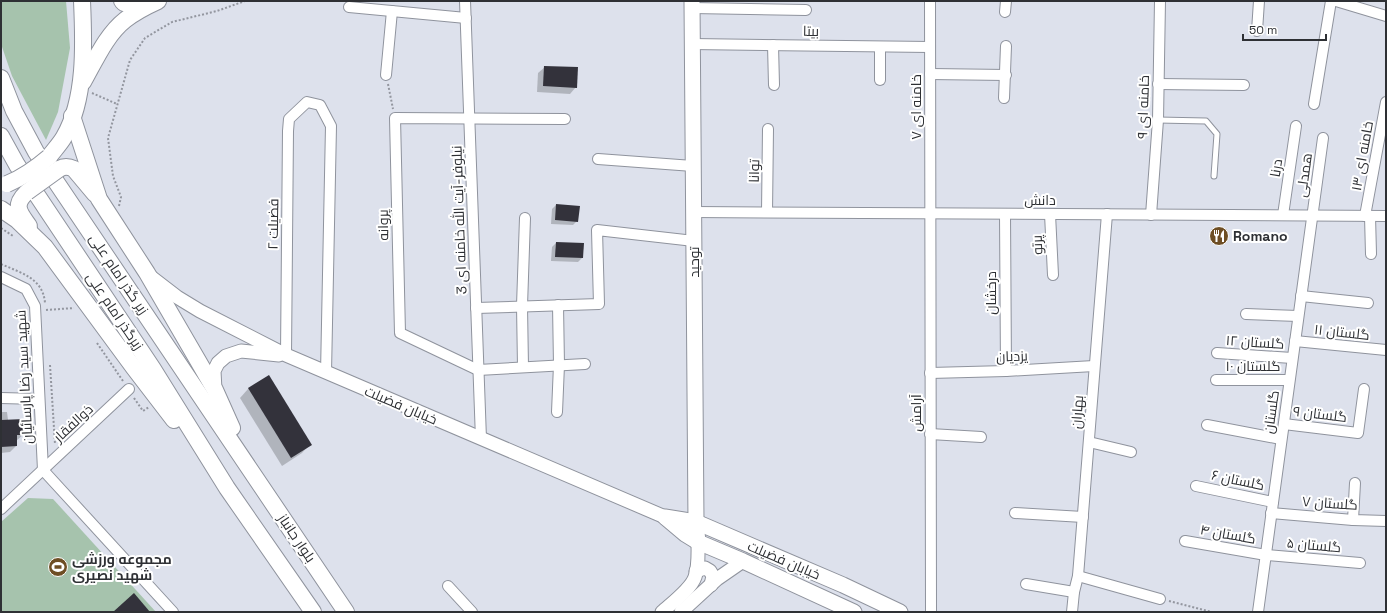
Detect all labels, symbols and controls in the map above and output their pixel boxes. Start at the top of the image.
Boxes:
scale bar [1243,16,1326,42]
street label: بیتا [803,22,819,40]
text: 50 m [1249,22,1277,38]
street label: خامنه ای ۷ [907,74,925,140]
street label: خامنه ای ۹ [1133,75,1153,139]
street label: خامنه ای ۱۳ [1347,120,1377,192]
street label: نیلوفر-آیت الله خامنه ای 3 [447,145,471,295]
street label: همدلی [1292,152,1316,198]
street label: درنا [1266,158,1286,178]
street label: توانا [745,159,763,183]
street label: دانش [1024,191,1056,209]
street label: فضیلت ۲ [264,198,282,250]
street label: پروانه [374,209,393,241]
restaurant icon: Romano [1208,225,1230,247]
place label: Romano [1233,227,1288,245]
street label: زیر گذر امام علی [85,230,153,318]
street label: پرتو [1027,234,1048,255]
street label: توحید [685,246,703,278]
street label: زیرگذر امام علی [82,269,148,354]
street label: درخشان [982,271,1000,315]
street label: شهید سید رضا پارسائیان [11,309,37,445]
street label: گلستان ۱۱ [1313,320,1371,344]
street label: گلستان ۱۲ [1225,331,1285,353]
street label: یزدیان [996,346,1029,366]
street label: گلستان ۱۰ [1226,357,1280,375]
street label: خیابان فضیلت [362,382,440,428]
street label: گلستان [1259,389,1283,435]
street label: آرامش [907,394,925,432]
street label: بهاران [1067,394,1087,430]
street label: ذوالفقار [49,400,97,447]
street label: گلستان ۹ [1292,402,1348,426]
street label: گلستان ۶ [1210,466,1266,494]
street label: گلستان ۷ [1302,492,1358,514]
street label: بلوار جانباز [274,509,320,566]
street label: گلستان ۴ [1199,520,1257,548]
street label: گلستان ۵ [1286,534,1342,556]
street label: خیابان فضیلت [745,537,823,583]
place label: مجموعه ورزشی شهید نصیری [72,550,172,584]
sports icon: مجموعه ورزشی شهید نصیری [47,556,69,578]

